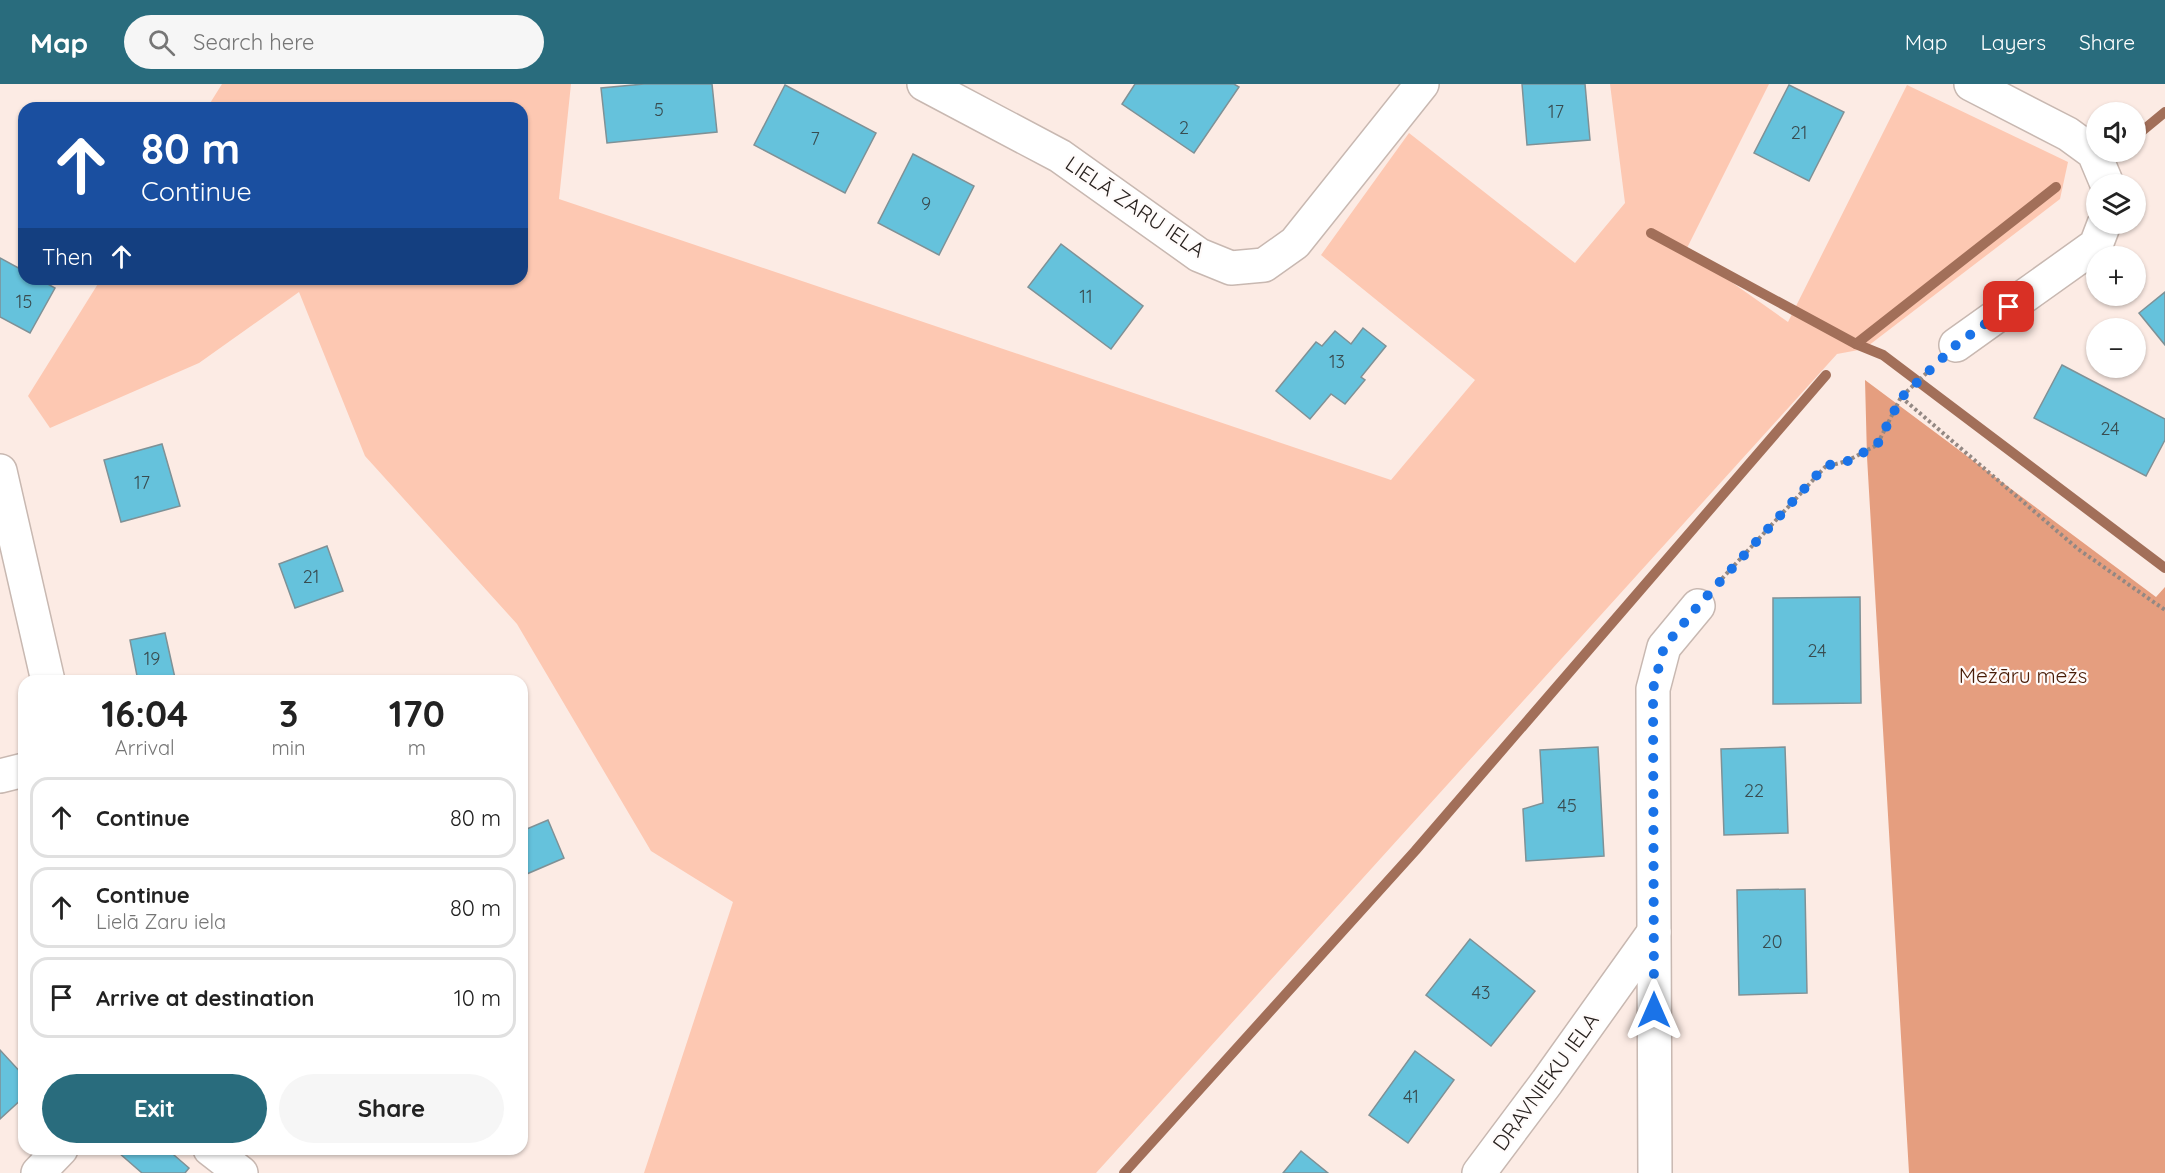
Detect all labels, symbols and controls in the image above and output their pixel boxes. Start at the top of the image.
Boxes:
search box [124,15,544,69]
text: Map [30,25,88,60]
icon: search [145,26,178,59]
text: Search here [193,28,315,56]
text: Map [1905,29,1948,55]
text: Layers [1981,29,2046,55]
text: Share [2079,29,2135,55]
house number: 5 [654,98,664,121]
house number: 17 [1548,100,1564,123]
map controls [2086,102,2146,378]
button: sound [2086,102,2146,162]
house number: 2 [1179,116,1189,139]
house number: 21 [1791,121,1807,144]
text: 80 m [141,122,240,175]
icon: ahead [42,126,120,204]
house number: 7 [810,127,820,150]
street label: LIELĀ ZARU IELA [1061,150,1210,262]
text: Continue [141,174,252,208]
button: layers [2086,174,2146,234]
house number: 9 [921,192,931,215]
icon: ahead [105,240,138,273]
text: Then [42,243,93,271]
button: + [2086,246,2146,306]
pin [1983,281,2034,332]
house number: 11 [1079,285,1093,308]
house number: 15 [16,290,32,313]
icon: arrive [1992,290,2025,323]
button: − [2086,318,2146,378]
house number: 13 [1329,350,1345,373]
house number: 24 [2100,417,2120,440]
house number: 17 [134,471,150,494]
house number: 21 [303,565,319,588]
house number: 24 [1807,639,1827,662]
house number: 19 [144,647,160,670]
park label: Mežāru mežs [1959,662,2087,688]
text: 16:04 [101,691,188,736]
text: 3 [279,691,298,736]
text: 170 [389,691,445,736]
text: Arrival [115,735,175,760]
text: min [272,735,306,760]
text: m [408,735,426,760]
house number: 22 [1744,779,1764,802]
house number: 45 [1557,794,1577,817]
icon: ahead [45,801,78,834]
text: Continue [96,804,190,832]
text: 80 m [450,804,501,832]
text: Continue [96,881,190,909]
icon: ahead [45,891,78,924]
text: 80 m [450,894,501,922]
text: Lielā Zaru iela [96,909,226,934]
house number: 20 [1762,930,1782,953]
position arrow [1622,978,1686,1042]
icon: arrive [45,981,78,1014]
house number: 43 [1472,981,1490,1004]
text: Arrive at destination [96,984,314,1012]
text: 10 m [454,984,501,1012]
street label: DRAVNIEKU IELA [1487,1008,1604,1155]
button: Exit [42,1074,267,1143]
button: Share [279,1074,504,1143]
house number: 41 [1403,1085,1419,1108]

